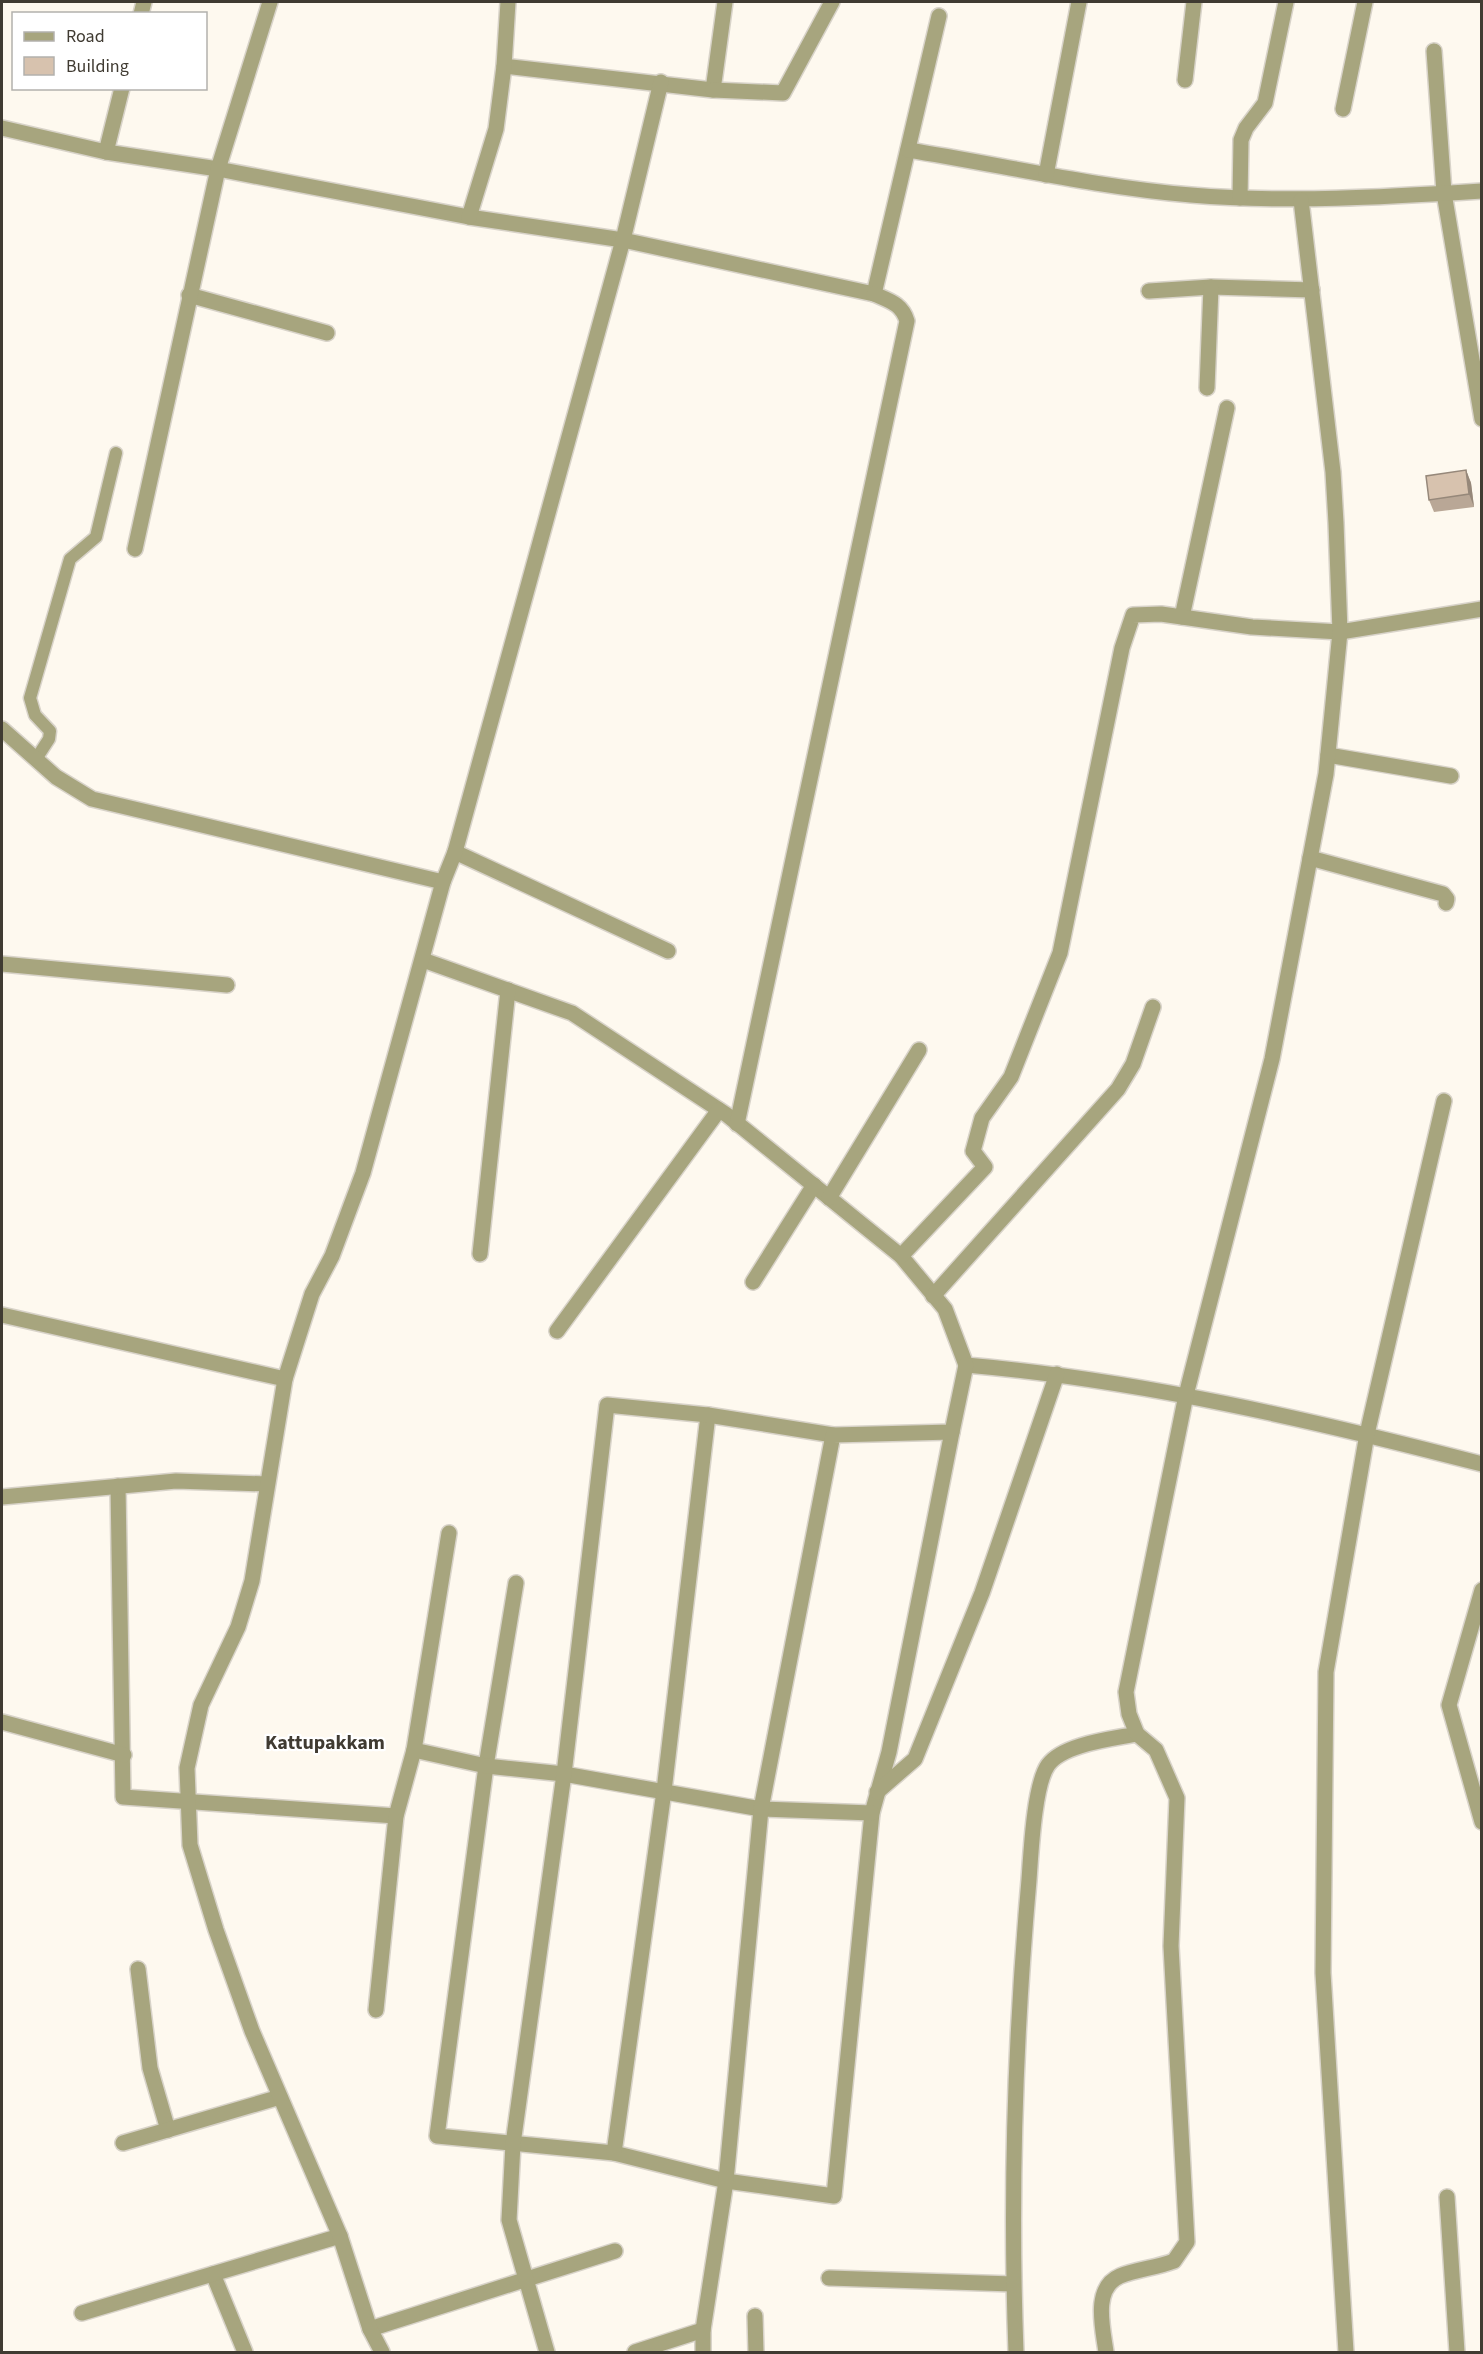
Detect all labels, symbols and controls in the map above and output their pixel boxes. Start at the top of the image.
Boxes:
legend [12,12,207,90]
text: Road [66,24,105,49]
text: Building [66,54,129,79]
district label: Kattupakkam [265,1729,385,1757]

